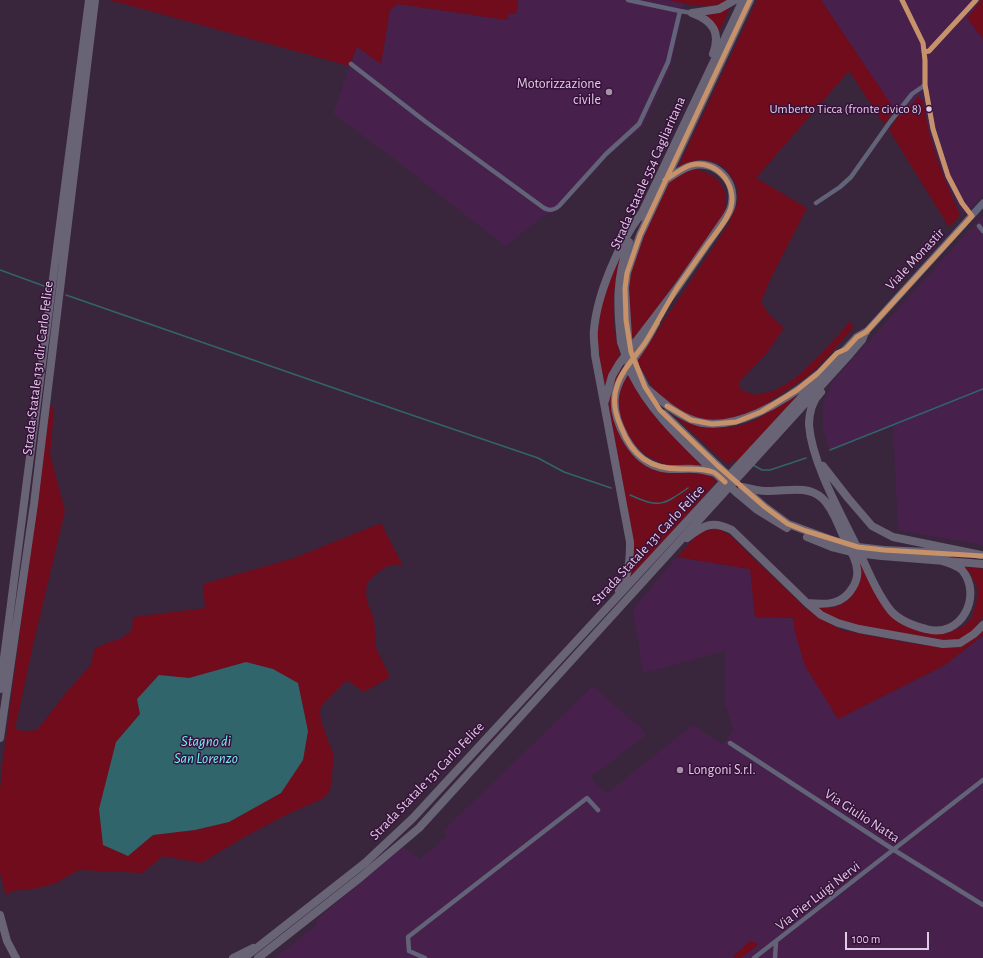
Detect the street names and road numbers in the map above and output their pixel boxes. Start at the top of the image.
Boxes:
street label: Strada Statale 554 Cagliaritana [607,94,689,252]
street label: Viale Monastir [882,224,948,294]
street label: Strada Statale 131 dir Carlo Felice [19,280,57,456]
street label: Strada Statale 131 Carlo Felice [588,482,708,608]
street label: Strada Statale 131 Carlo Felice [366,718,488,844]
street label: Via Giulio Natta [821,785,903,847]
street label: Via Pier Luigi Nervi [772,858,864,934]

